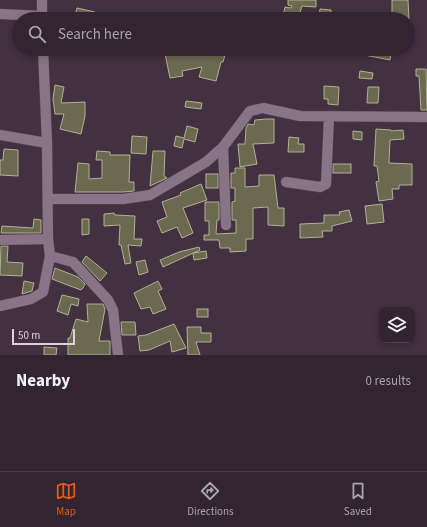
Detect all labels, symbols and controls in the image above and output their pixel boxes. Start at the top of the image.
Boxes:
search box [12,12,415,56]
icon: search [26,23,48,45]
text: Search here [58,24,132,45]
map controls [379,307,415,343]
button: layers [379,307,415,343]
scale bar [12,327,75,346]
text: 50 m [18,328,40,343]
text: Nearby [16,369,70,393]
text: 0 results [366,372,411,390]
tab: Map [55,480,77,519]
tab: Directions [187,480,234,519]
tab: Saved [344,480,372,519]

